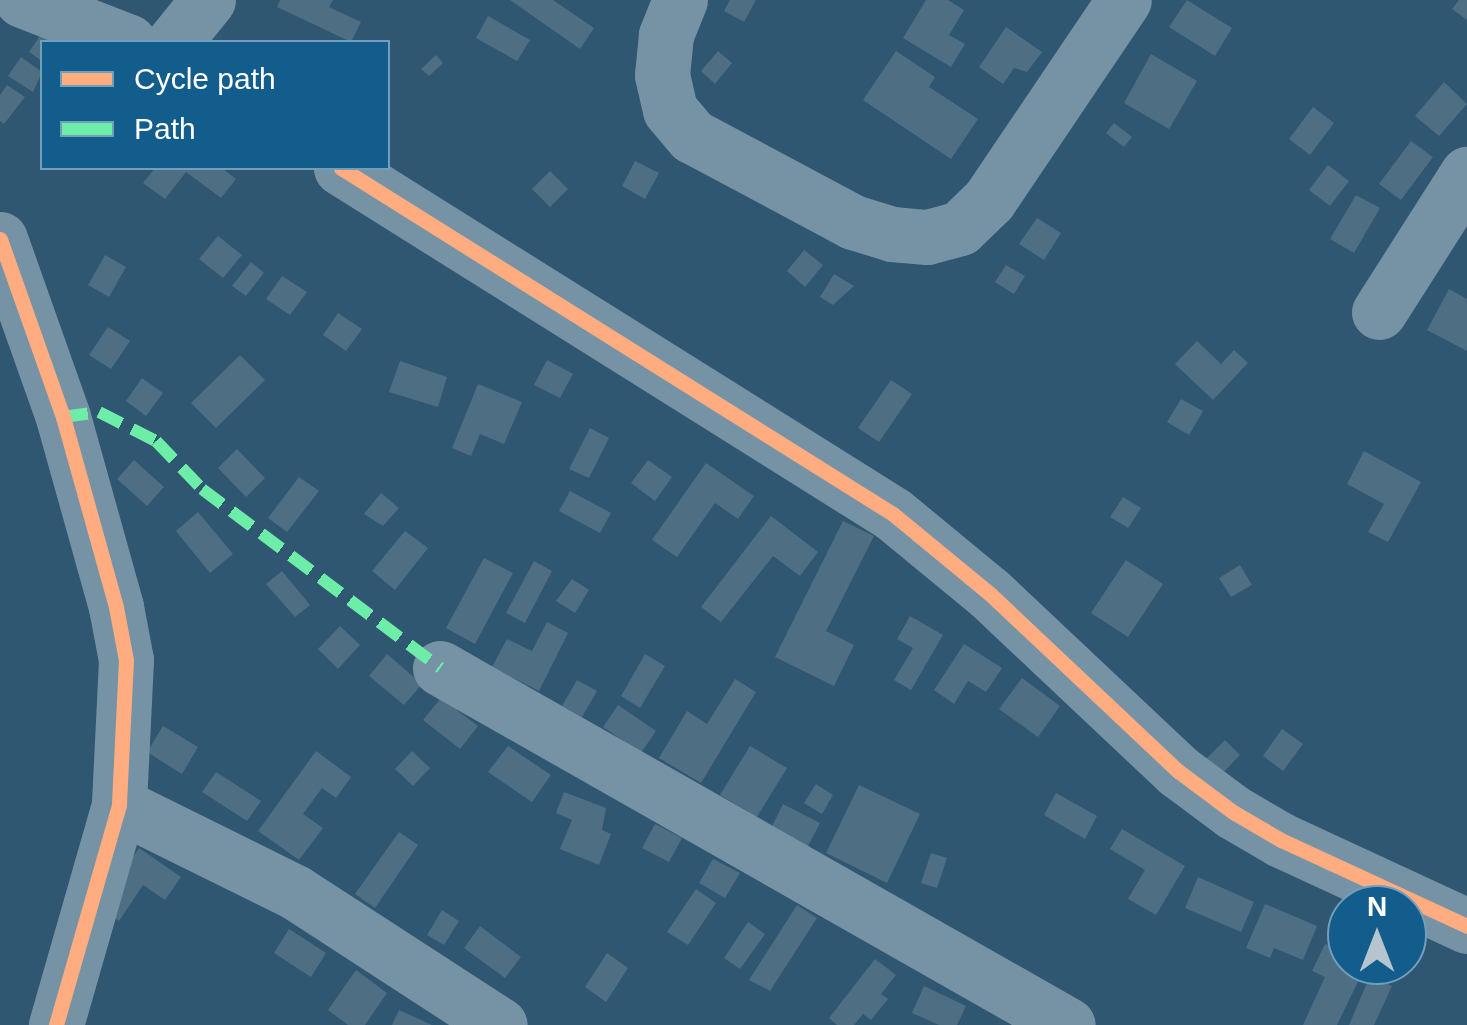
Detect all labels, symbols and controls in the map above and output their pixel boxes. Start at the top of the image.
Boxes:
legend [40,40,390,170]
text: Cycle path [134,62,276,95]
text: Path [134,112,196,145]
north arrow [1327,885,1427,985]
text: N [1367,891,1387,922]

